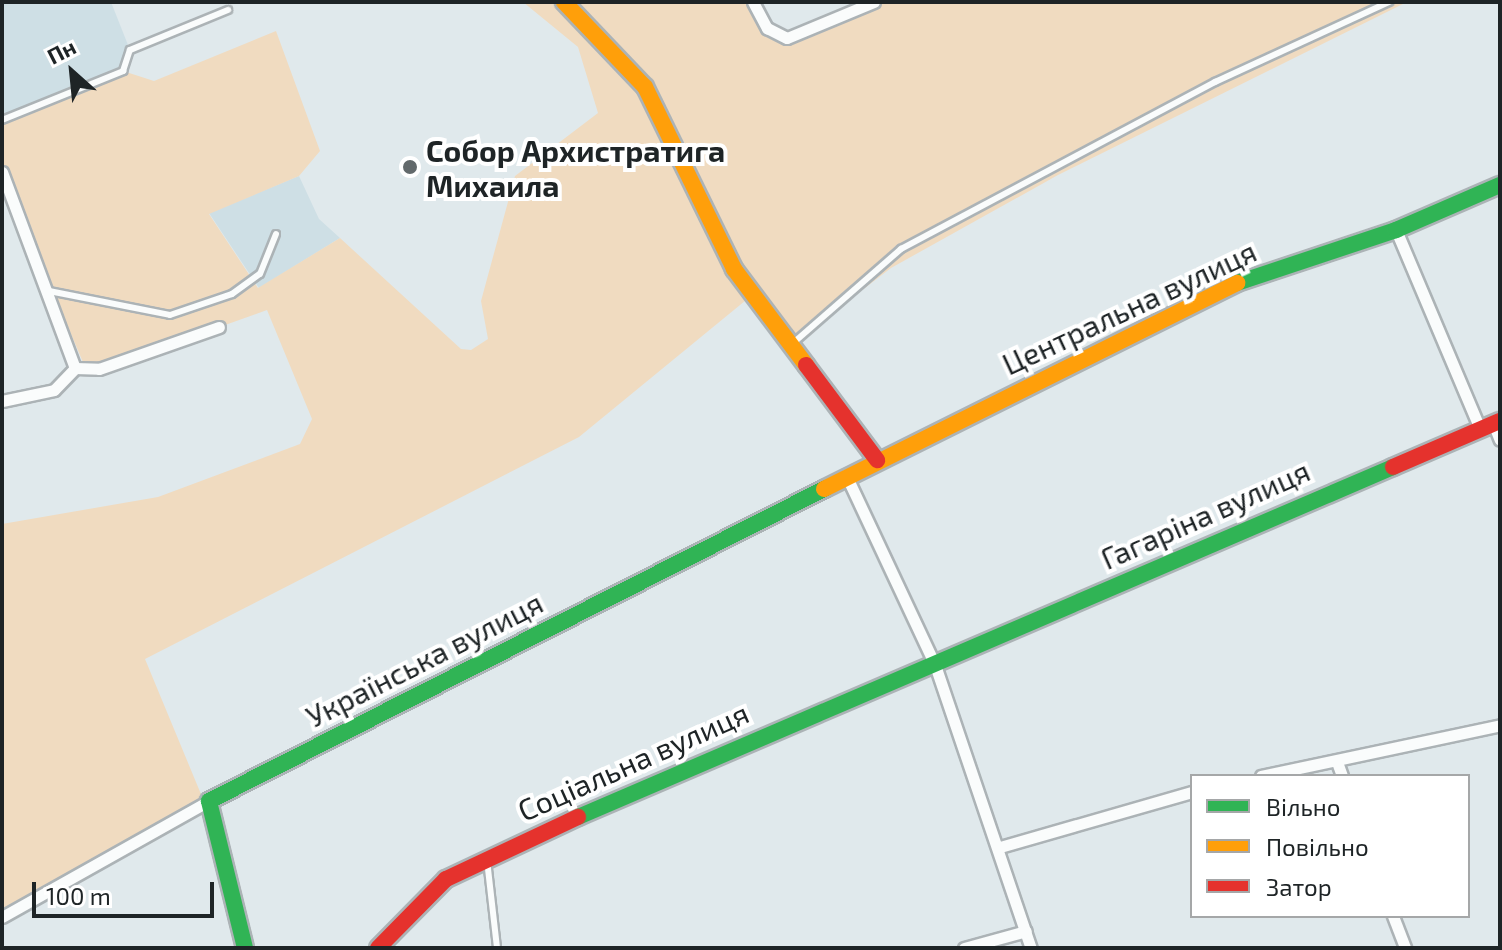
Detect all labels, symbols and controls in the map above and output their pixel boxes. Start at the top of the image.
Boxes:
north arrow [32,32,112,112]
text: Пн [42,33,80,69]
place label: Собор Архистратига Михаила [426,132,725,202]
marker: Собор Архистратига Михаила [401,158,419,176]
street label: Центральна вулиця [996,232,1262,382]
street label: Гагаріна вулиця [1095,452,1315,576]
street label: Українська вулиця [300,584,548,734]
street label: Соціальна вулиця [512,694,754,828]
legend [1190,774,1470,918]
text: Вільно [1266,792,1340,821]
text: Повільно [1266,832,1369,861]
scale bar [36,866,218,916]
text: Затор [1266,872,1332,901]
text: 100 m [46,881,111,910]

